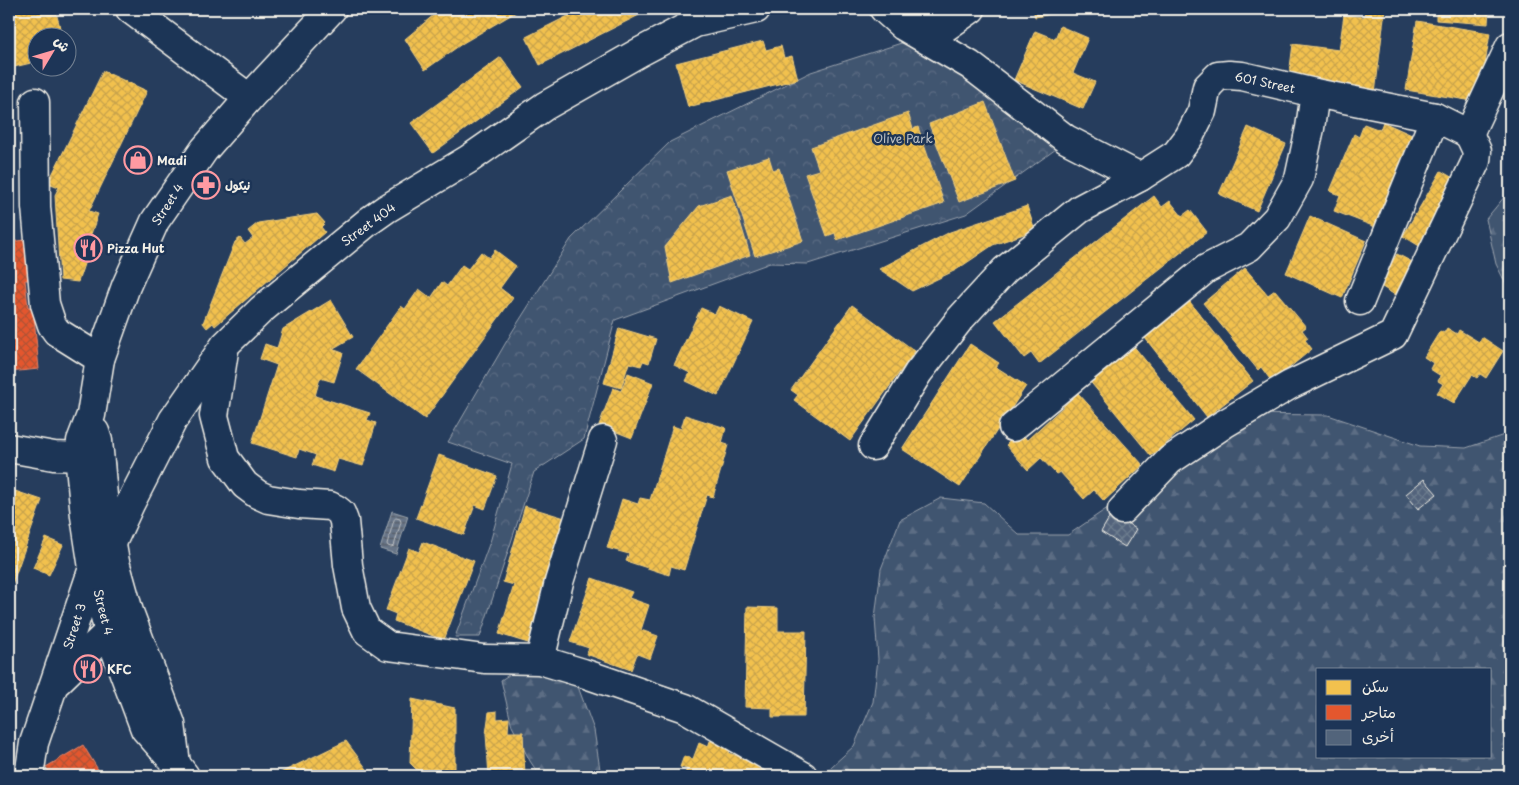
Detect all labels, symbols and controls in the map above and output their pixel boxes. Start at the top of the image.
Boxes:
north arrow [28,28,78,78]
text: ش [50,31,76,56]
street label: 601 Street [1233,67,1297,97]
park label: Olive Park [873,129,933,147]
shop icon: Madi [123,145,153,175]
place label: Madi [157,151,187,169]
pharmacy icon: نيكول [191,170,221,200]
place label: نيكول [225,176,250,194]
street label: Street 4 [147,179,187,229]
street label: Street 404 [337,198,399,250]
restaurant icon: Pizza Hut [73,233,103,263]
place label: Pizza Hut [107,239,165,257]
street label: Street 4 [90,587,118,637]
street label: Street 3 [58,601,90,651]
restaurant icon: KFC [73,654,103,684]
place label: KFC [107,660,132,678]
legend [1316,668,1492,758]
text: سكن [1362,674,1389,697]
text: متاجر [1360,700,1396,723]
text: أخرى [1362,724,1394,747]

